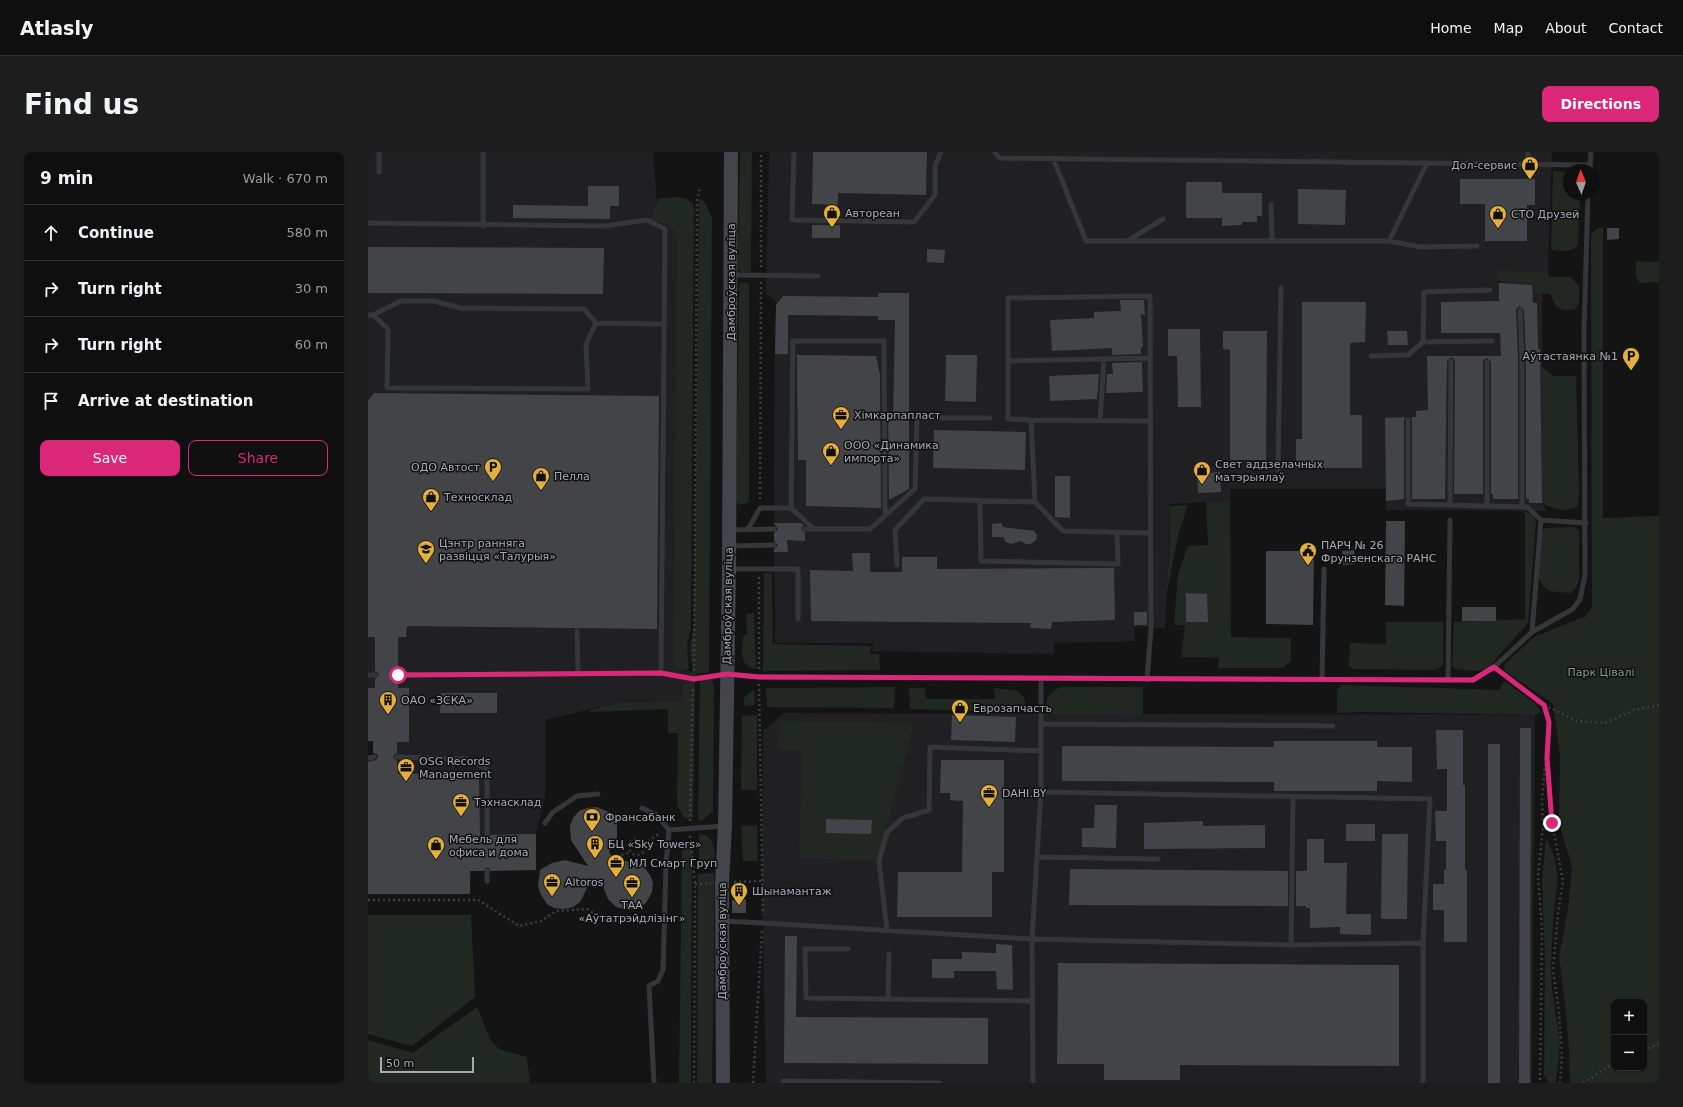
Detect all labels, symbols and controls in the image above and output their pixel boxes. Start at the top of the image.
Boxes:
text: Atlasly [20,17,93,39]
text: Home [1430,20,1472,36]
text: Map [1494,20,1523,36]
text: About [1545,20,1587,36]
text: Contact [1609,20,1663,36]
button: Directions [1542,86,1659,122]
text: Find us [24,88,139,121]
shop icon: Дол-сервис [1520,155,1540,180]
place label: Дол-сервис [1451,159,1517,172]
north arrow [1563,164,1599,200]
text: 9 min [40,168,93,188]
text: Walk · 670 m [243,171,328,186]
shop icon: Автореан [822,203,842,228]
shop icon: СТО Друзей [1488,204,1508,229]
place label: Автореан [845,207,900,220]
place label: СТО Друзей [1511,208,1579,221]
icon: ahead [40,222,62,244]
street label: Дамброўская вуліца [725,223,738,341]
text: Continue [78,224,154,242]
text: 580 m [286,225,328,240]
icon: right [40,278,62,300]
text: Turn right [78,280,162,298]
text: 30 m [295,281,328,296]
icon: right [40,334,62,356]
text: Turn right [78,336,162,354]
text: 60 m [295,337,328,352]
parking icon: Аўтастаянка №1 [1621,346,1641,371]
place label: Аўтастаянка №1 [1522,350,1618,363]
icon: arrive [40,390,62,412]
text: Arrive at destination [78,392,253,410]
office icon: Хімкарпапласт [831,405,851,430]
place label: Хімкарпапласт [854,409,941,422]
place label: ООО «Динамика импорта» [844,439,939,465]
button: Save [40,440,180,476]
button: Share [188,440,328,476]
shop icon: ООО «Динамика импорта» [821,441,841,466]
parking icon: ОДО Автост [483,457,503,482]
place label: Свет аддзелачных матэрыялаў [1215,458,1324,484]
shop icon: Свет аддзелачных матэрыялаў [1192,460,1212,485]
place label: ОДО Автост [411,461,481,474]
shop icon: Пелла [531,466,551,491]
place label: Пелла [554,470,590,483]
shop icon: Техносклад [421,487,441,512]
place label: Техносклад [443,491,512,504]
place label: Цэнтр ранняга развіцця «Талурыя» [439,537,556,563]
school or university icon: Цэнтр ранняга развіцця «Талурыя» [416,539,436,564]
place label: ПАРЧ № 26 Фрунзенскага РАНС [1321,539,1437,565]
public building icon: ПАРЧ № 26 Фрунзенскага РАНС [1298,541,1318,566]
street label: Дамброўская вуліца [720,547,736,665]
route start [389,666,407,684]
park label: Парк Цівалі [1567,666,1635,679]
building icon: ОАО «ЗСКА» [378,690,398,715]
place label: ОАО «ЗСКА» [401,694,473,707]
shop icon: Еврозапчасть [950,698,970,723]
place label: Еврозапчасть [973,702,1052,715]
place label: OSG Records Management [419,755,492,781]
office icon: OSG Records Management [396,757,416,782]
office icon: DAHI.BY [979,783,999,808]
place label: DAHI.BY [1002,787,1047,800]
office icon: Тэхнасклад [451,792,471,817]
place label: Тэхнасклад [473,796,542,809]
bank icon: Франсабанк [582,807,602,832]
place label: Франсабанк [605,811,676,824]
route end [1543,814,1561,832]
place label: Мебель для офиса и дома [449,833,529,859]
building icon: БЦ «Sky Towers» [585,834,605,859]
shop icon: Мебель для офиса и дома [426,835,446,860]
place label: БЦ «Sky Towers» [608,838,702,851]
office icon: МЛ Смарт Груп [606,853,626,878]
place label: МЛ Смарт Груп [629,857,717,870]
office icon: Altoros [542,872,562,897]
office icon: ТАА «Аўтатрэйдлізінг» [622,873,642,898]
place label: Altoros [565,876,604,889]
building icon: Шынамантаж [729,881,749,906]
street label: Дамброўская вуліца [716,882,729,1000]
place label: Шынамантаж [752,885,832,898]
place label: ТАА «Аўтатрэйдлізінг» [579,899,685,925]
map controls [1611,999,1647,1071]
button: + [1611,999,1647,1035]
button: − [1611,1035,1647,1071]
scale bar [380,1055,474,1074]
text: 50 m [386,1057,414,1070]

